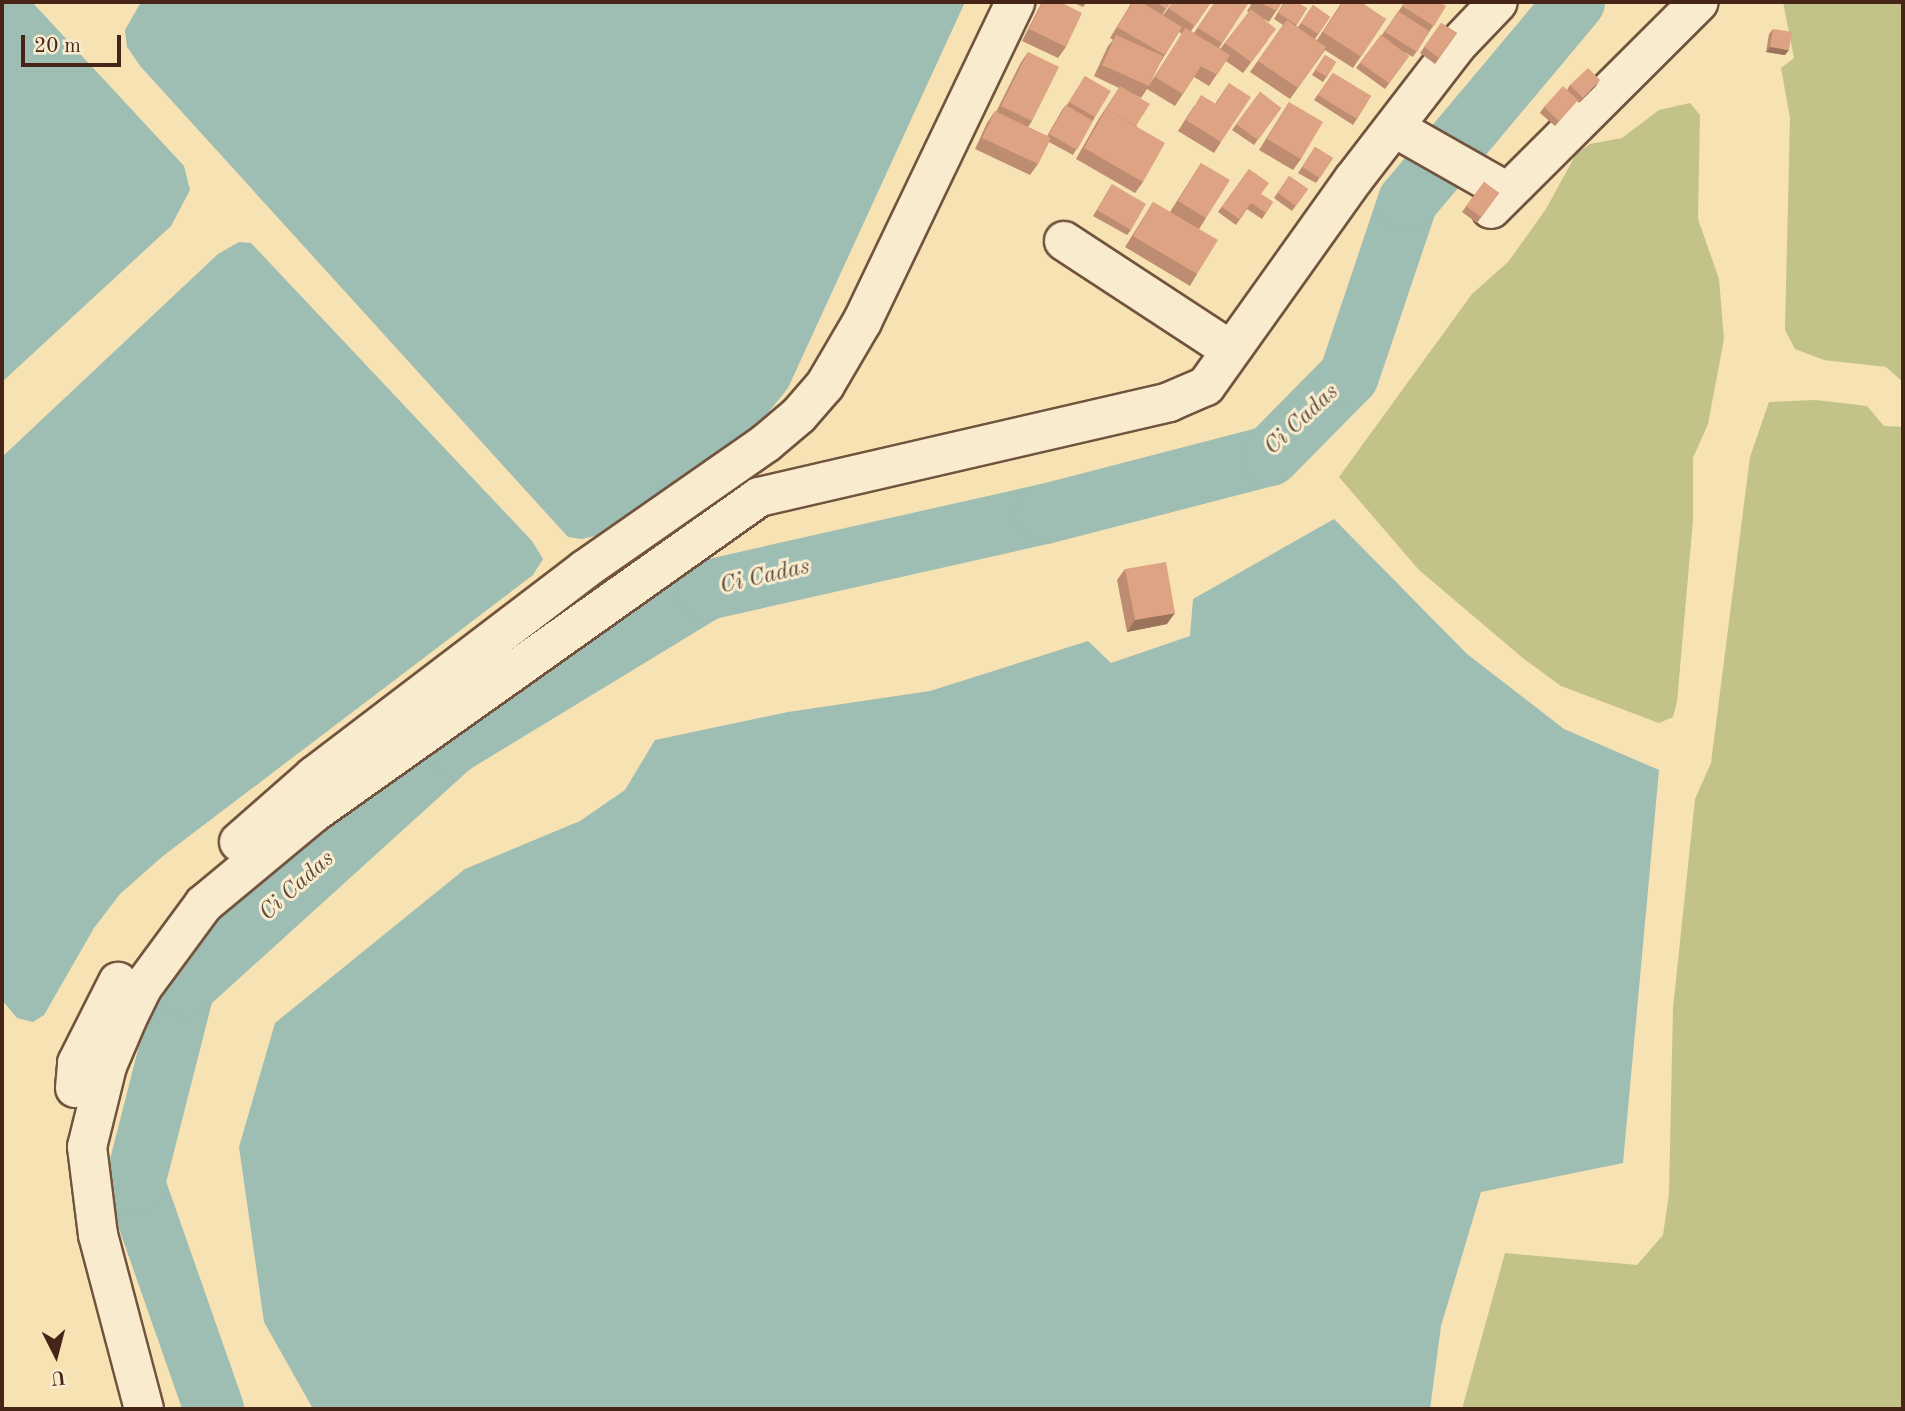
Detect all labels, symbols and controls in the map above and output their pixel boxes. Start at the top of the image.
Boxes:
scale bar [24,21,124,65]
text: 20 m [34,36,81,57]
water label: Ci Cadas [1259,379,1345,461]
water label: Ci Cadas [717,553,813,601]
water label: Ci Cadas [254,845,340,927]
north arrow [21,1320,91,1390]
text: U [50,1366,67,1387]

